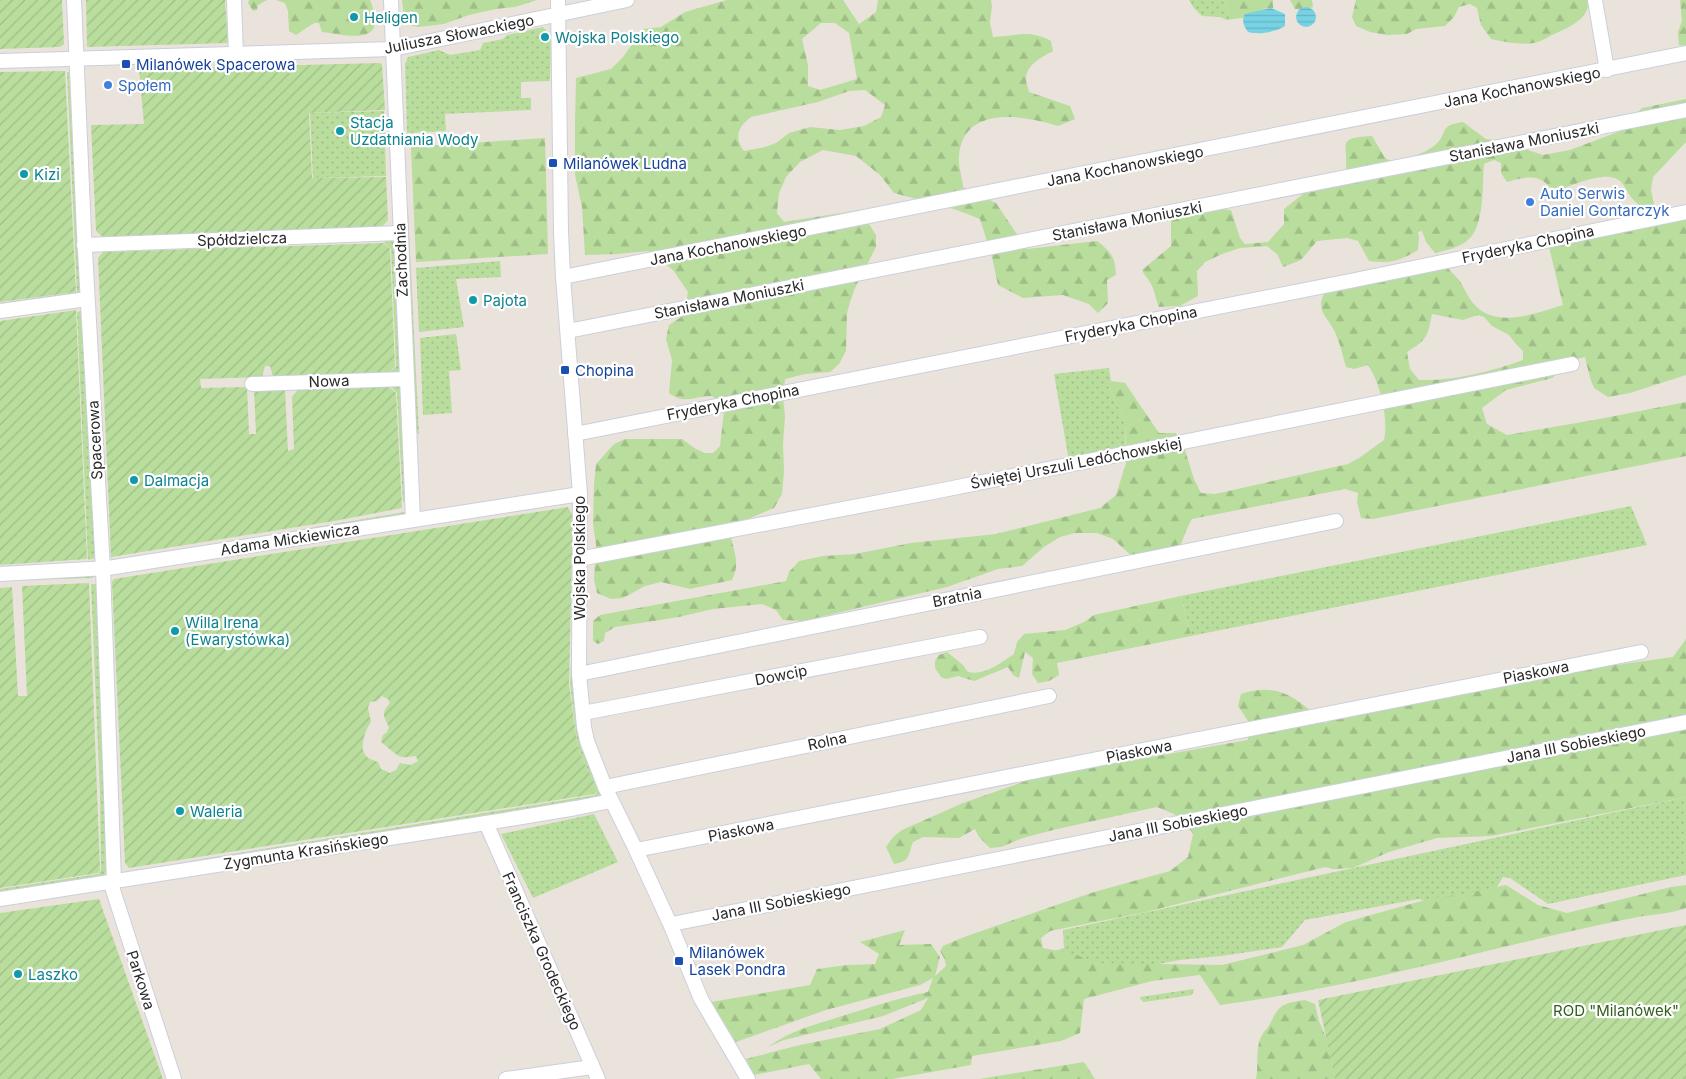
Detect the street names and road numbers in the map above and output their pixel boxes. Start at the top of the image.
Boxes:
street label: Juliusza Słowackiego [382,10,536,58]
street label: Jana Kochanowskiego [1442,62,1602,112]
street label: Stanisława Moniuszki [1447,118,1601,166]
street label: Jana Kochanowskiego [1045,141,1205,191]
street label: Stanisława Moniuszki [1050,197,1204,245]
street label: Jana Kochanowskiego [648,220,808,270]
street label: Fryderyka Chopina [1460,221,1596,267]
street label: Zachodnia [390,222,412,298]
street label: Spółdzielcza [197,228,287,250]
street label: Stanisława Moniuszki [652,275,806,323]
street label: Fryderyka Chopina [1063,302,1199,346]
street label: Nowa [308,371,350,391]
street label: Fryderyka Chopina [665,380,801,424]
street label: Spacerowa [83,400,107,480]
street label: Świętej Urszuli Ledóchowskiej [969,433,1183,493]
street label: Wojska Polskiego [570,496,589,620]
street label: Adama Mickiewicza [219,519,361,559]
street label: Bratnia [931,583,983,611]
street label: Piaskowa [1501,656,1571,688]
street label: Dowcip [753,661,809,689]
street label: Jana III Sobieskiego [1505,721,1647,767]
street label: Rolna [806,728,848,754]
street label: Piaskowa [1104,735,1174,767]
street label: Jana III Sobieskiego [1107,800,1249,846]
street label: Piaskowa [706,814,776,846]
street label: Zygmunta Krasińskiego [222,829,390,873]
street label: Franciszka Grodeckiego [498,869,586,1033]
street label: Jana III Sobieskiego [710,879,852,925]
street label: Parkowa [123,948,159,1012]

